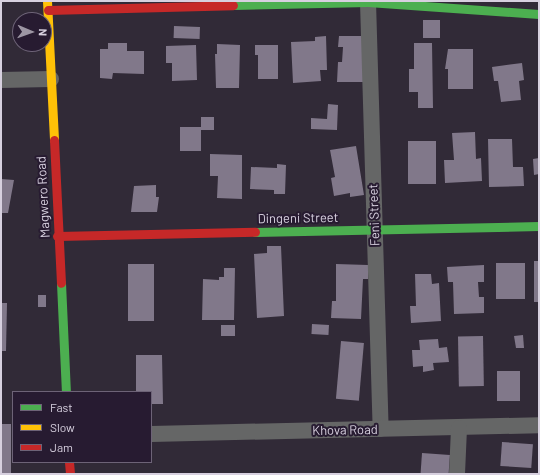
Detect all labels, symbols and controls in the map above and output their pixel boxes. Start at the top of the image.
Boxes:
north arrow [12,12,52,52]
text: N [37,29,50,36]
street label: Magwero Road [33,156,53,238]
street label: Feni Street [365,184,383,246]
street label: Dingeni Street [258,209,338,227]
legend [12,391,152,463]
text: Fast [50,400,73,414]
text: Slow [50,420,75,434]
street label: Khova Road [312,422,378,438]
text: Jam [50,440,73,454]

